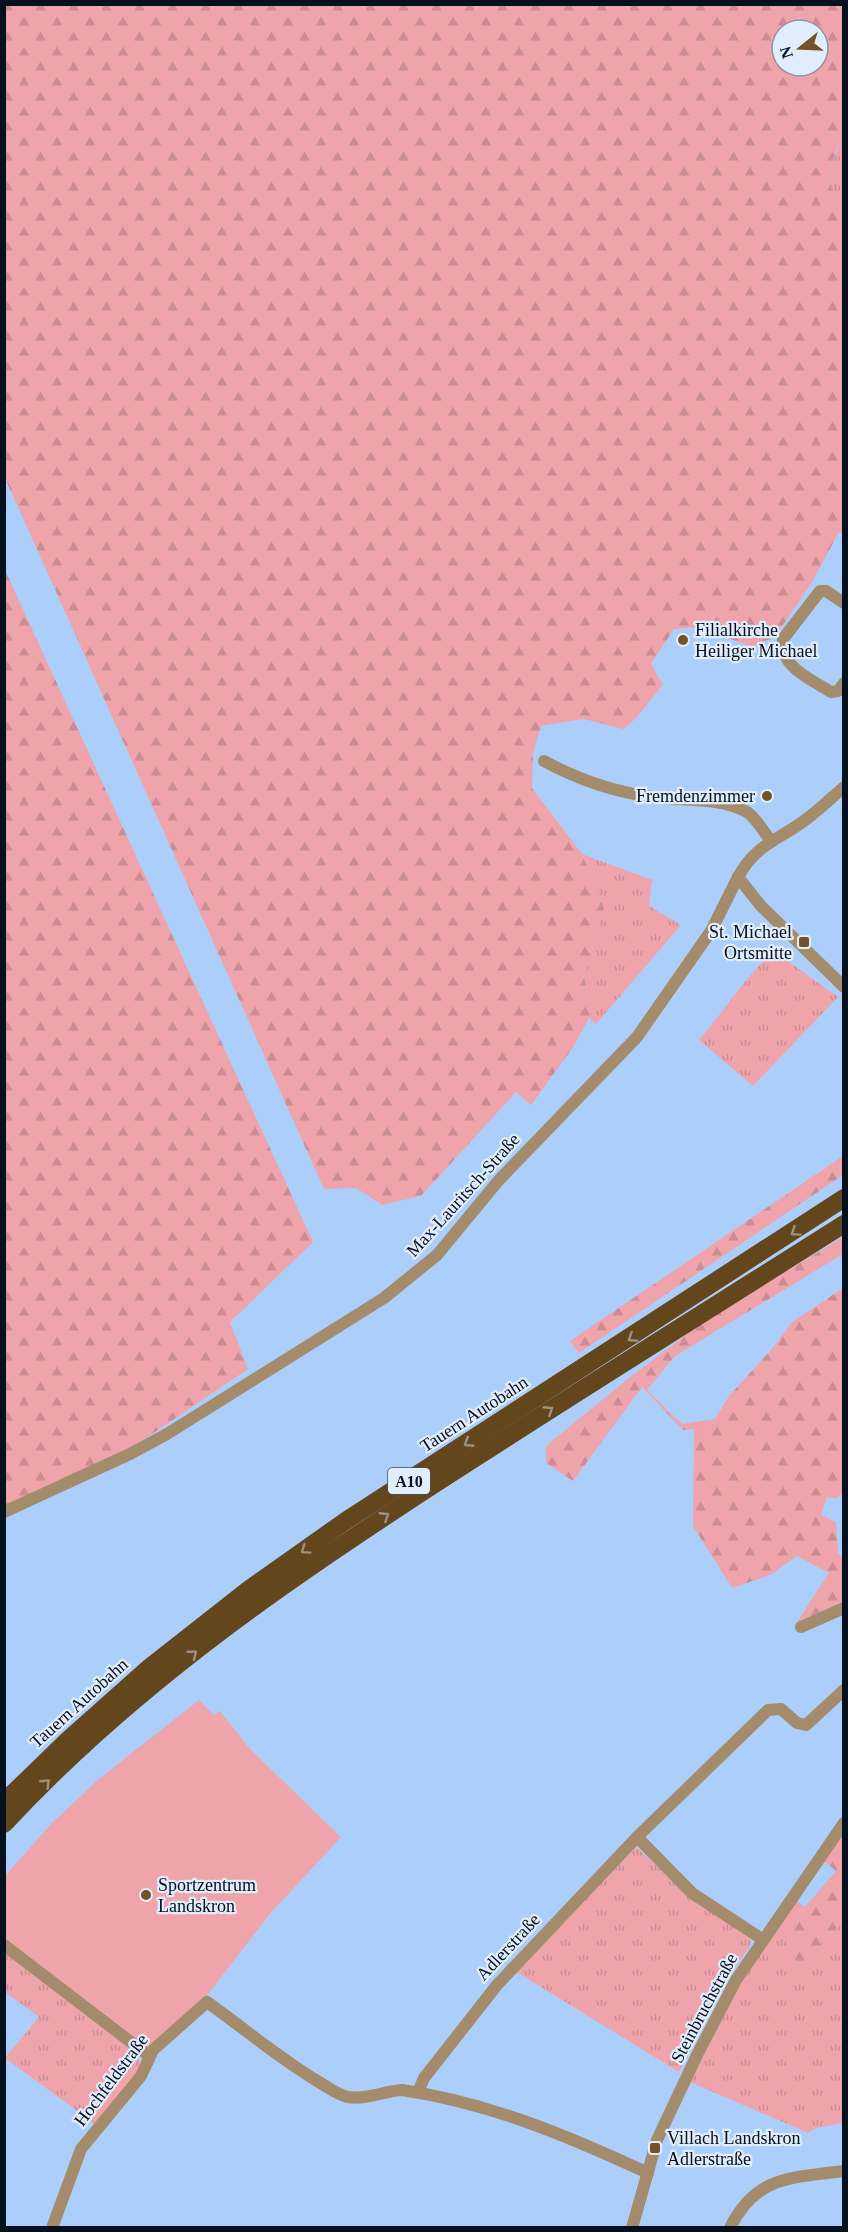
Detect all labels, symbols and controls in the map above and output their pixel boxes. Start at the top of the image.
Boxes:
north arrow [770,18,830,78]
text: N [776,44,796,61]
place label: Filialkirche Heiliger Michael [695,620,817,661]
marker: Filialkirche Heiliger Michael [676,633,690,647]
place label: Fremdenzimmer [636,786,755,806]
marker: Fremdenzimmer [760,789,774,803]
place label: St. Michael Ortsmitte [709,922,792,963]
marker: St. Michael Ortsmitte [797,935,811,949]
street label: Max-Lauritsch-Straße [402,1129,524,1261]
one-way arrow [791,1224,802,1235]
one-way arrow [627,1330,638,1341]
street label: Tauern Autobahn [416,1372,532,1456]
one-way arrow [542,1406,553,1417]
one-way arrow [463,1436,474,1447]
road number: A10 [388,1468,430,1494]
one-way arrow [379,1511,389,1523]
one-way arrow [300,1543,311,1554]
one-way arrow [186,1651,197,1662]
street label: Tauern Autobahn [26,1654,132,1752]
one-way arrow [39,1779,50,1790]
place label: Sportzentrum Landskron [158,1875,256,1916]
marker: Sportzentrum Landskron [139,1888,153,1902]
street label: Adlerstraße [472,1909,544,1985]
street label: Steinbruchstraße [667,1950,741,2066]
street label: Hochfeldstraße [70,2030,152,2130]
place label: Villach Landskron Adlerstraße [667,2128,800,2169]
marker: Villach Landskron Adlerstraße [648,2141,662,2155]

